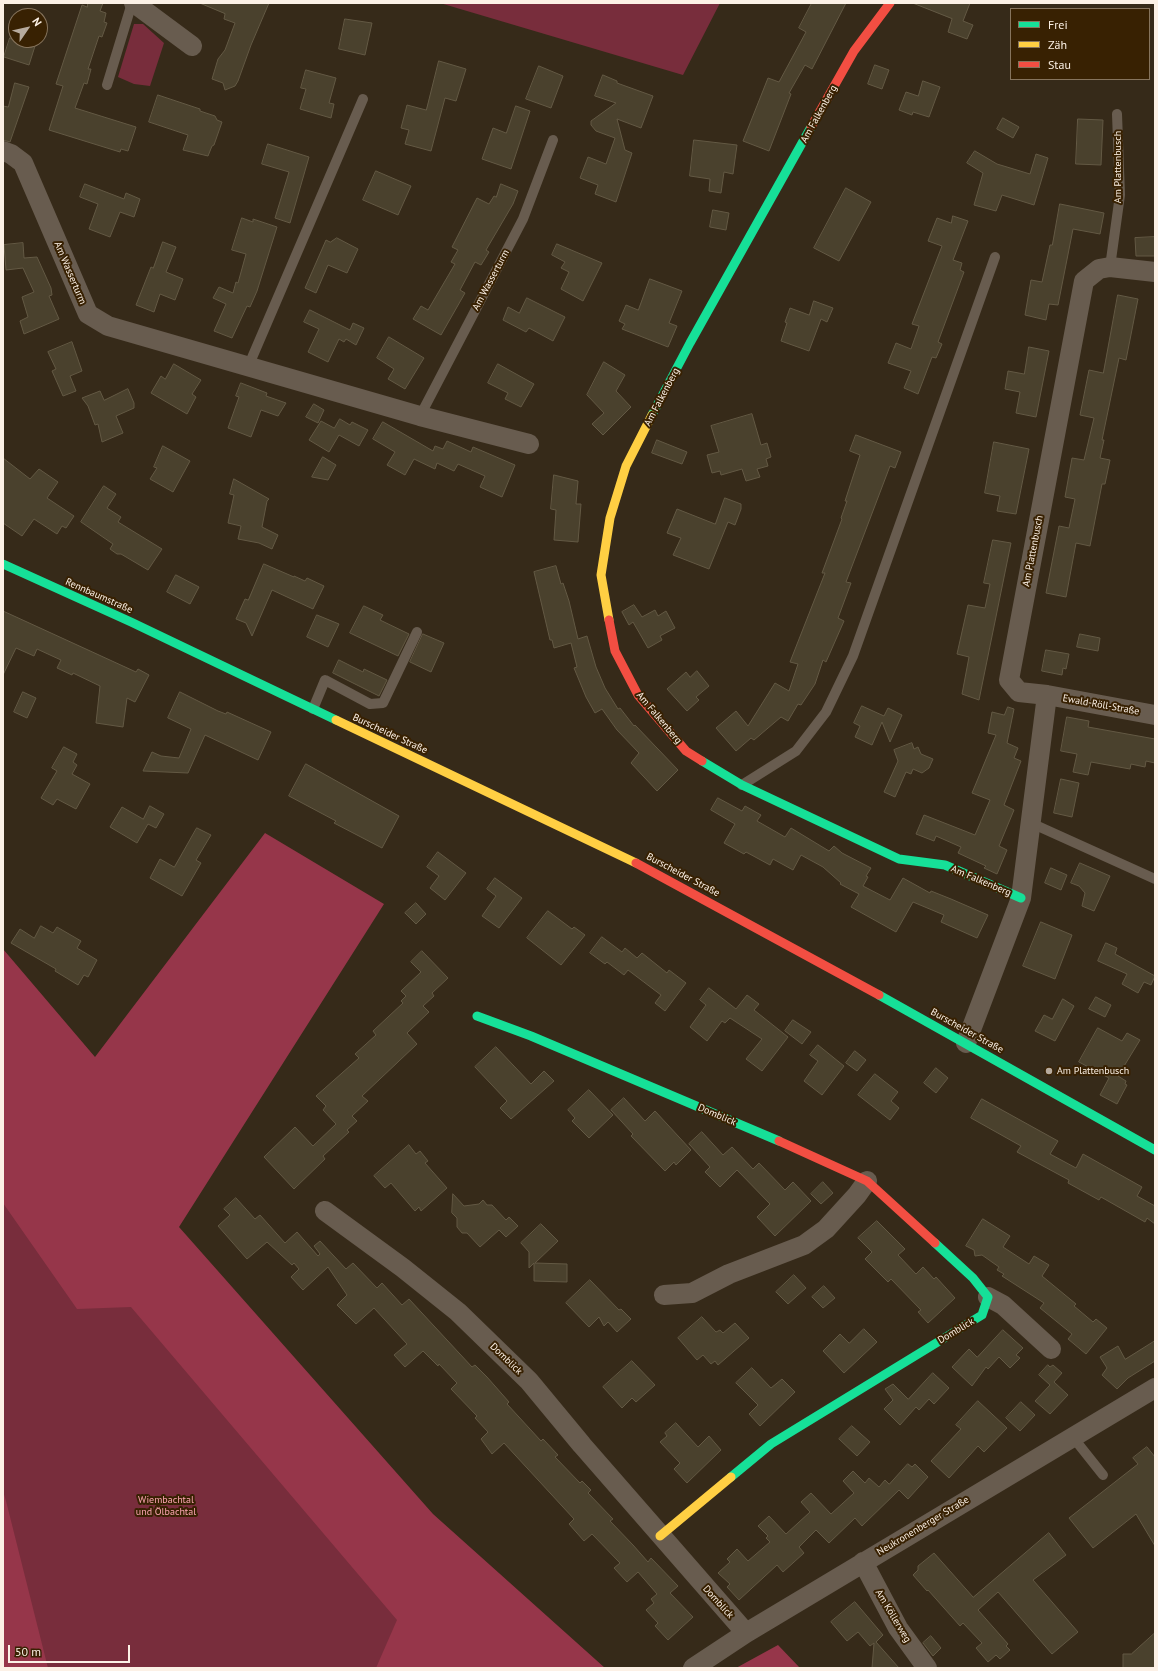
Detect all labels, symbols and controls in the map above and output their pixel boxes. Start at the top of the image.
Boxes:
north arrow [8,8,48,48]
legend [1010,8,1150,80]
text: N [29,15,45,29]
text: Frei [1048,17,1068,32]
text: Zäh [1048,37,1067,52]
text: Stau [1048,57,1071,72]
street label: Am Falkenberg [798,83,840,145]
street label: Am Plattenbusch [1112,131,1124,203]
street label: Am Wasserturm [51,240,89,306]
street label: Am Wasserturm [470,248,512,312]
street label: Am Falkenberg [642,366,682,428]
street label: Am Plattenbusch [1020,514,1046,588]
street label: Rennbaumstraße [64,576,134,616]
street label: Am Falkenberg [634,690,684,746]
street label: Ewald-Röll-Straße [1062,692,1140,718]
street label: Burscheider Straße [351,711,429,757]
street label: Burscheider Straße [644,851,722,899]
street label: Am Falkenberg [949,863,1013,899]
street label: Burscheider Straße [929,1006,1005,1056]
place label: Am Plattenbusch [1057,1065,1129,1077]
marker: Am Plattenbusch [1044,1066,1054,1076]
street label: Domblick [696,1102,738,1128]
street label: Domblick [936,1315,976,1347]
street label: Domblick [487,1341,525,1377]
park label: Wiembachtal und Ölbachtal [136,1494,196,1518]
street label: Neukronenberger Straße [875,1494,971,1558]
street label: Domblick [700,1583,736,1621]
street label: Am Köllerweg [873,1587,913,1645]
scale bar [10,1637,132,1663]
text: 50 m [15,1644,41,1659]

